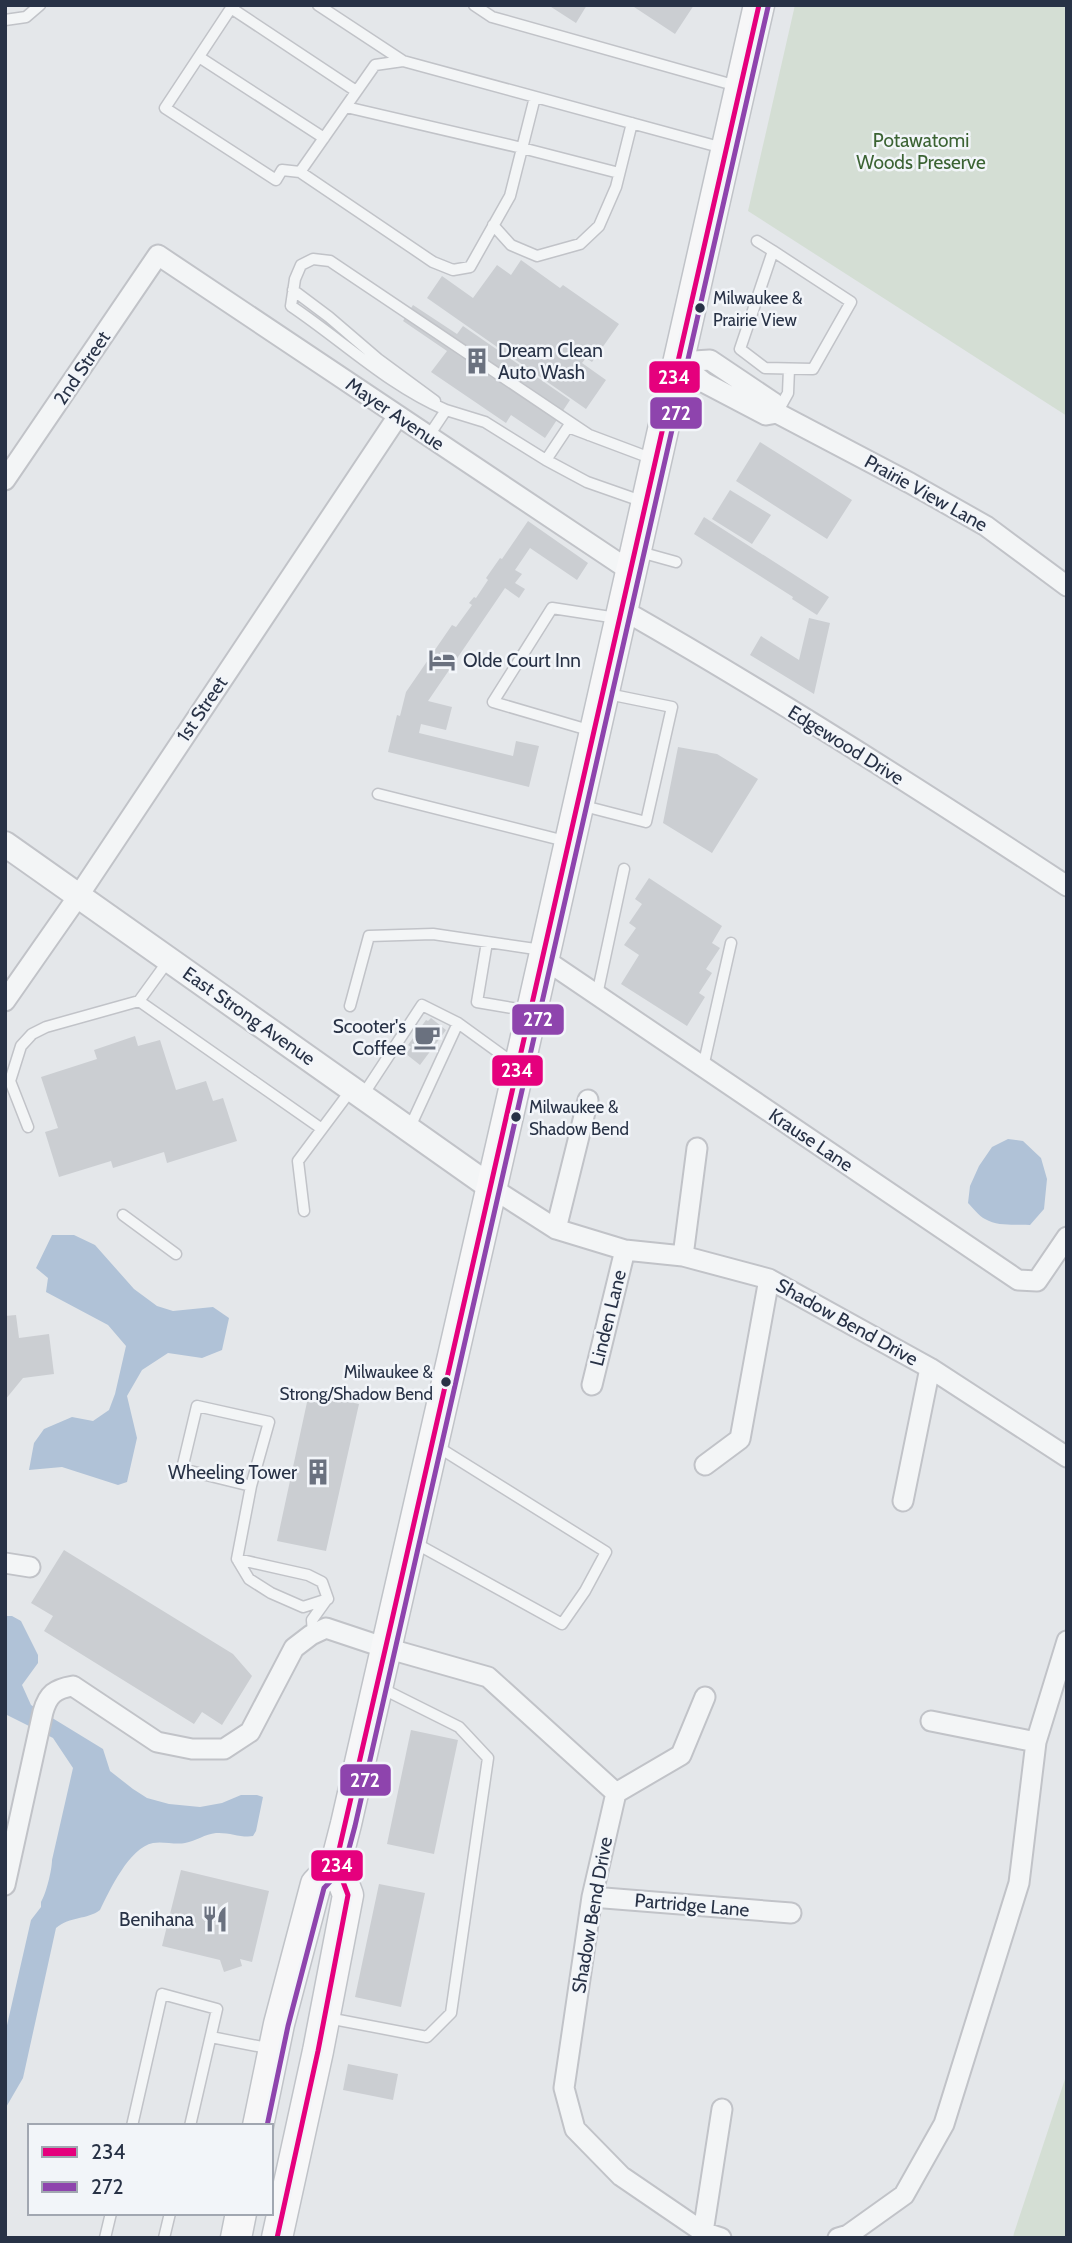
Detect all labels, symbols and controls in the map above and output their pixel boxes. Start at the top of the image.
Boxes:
park label: Potawatomi Woods Preserve [856,129,986,174]
place label: Milwaukee & Prairie View [713,288,803,330]
marker: Milwaukee & Prairie View [693,301,707,315]
street label: 2nd Street [49,326,115,409]
place label: Dream Clean Auto Wash [498,339,603,384]
building icon: Dream Clean Auto Wash [462,346,492,376]
line badge: 234 [648,360,701,394]
text: 234 [658,366,690,389]
street label: Mayer Avenue [341,373,449,455]
line badge: 272 [649,396,703,430]
text: 272 [661,402,691,425]
street label: Prairie View Lane [861,450,992,536]
hotel icon: Olde Court Inn [427,645,457,675]
place label: Olde Court Inn [463,649,581,672]
street label: 1st Street [172,672,232,746]
street label: Edgewood Drive [784,700,908,790]
street label: East Strong Avenue [178,962,320,1070]
line badge: 272 [511,1003,565,1036]
text: 272 [523,1008,553,1031]
place label: Scooter's Coffee [333,1015,406,1060]
cafe icon: Scooter's Coffee [412,1022,442,1052]
line badge: 234 [491,1054,544,1087]
text: 234 [501,1059,533,1082]
place label: Milwaukee & Shadow Bend [529,1097,629,1139]
street label: Krause Lane [765,1103,858,1177]
marker: Milwaukee & Shadow Bend [509,1110,523,1124]
street label: Linden Lane [585,1267,631,1368]
street label: Shadow Bend Drive [772,1274,922,1371]
place label: Milwaukee & Strong/Shadow Bend [280,1362,434,1404]
marker: Milwaukee & Strong/Shadow Bend [439,1375,453,1389]
building icon: Wheeling Tower [303,1457,333,1487]
place label: Wheeling Tower [168,1461,297,1484]
line badge: 272 [339,1763,392,1797]
text: 272 [350,1769,380,1792]
street label: Shadow Bend Drive [567,1835,617,1995]
line badge: 234 [310,1849,364,1882]
text: 234 [321,1854,353,1877]
street label: Partridge Lane [634,1889,751,1921]
restaurant icon: Benihana [200,1904,230,1934]
place label: Benihana [119,1908,194,1931]
legend [28,2124,273,2215]
text: 234 [91,2139,126,2164]
text: 272 [91,2174,124,2199]

